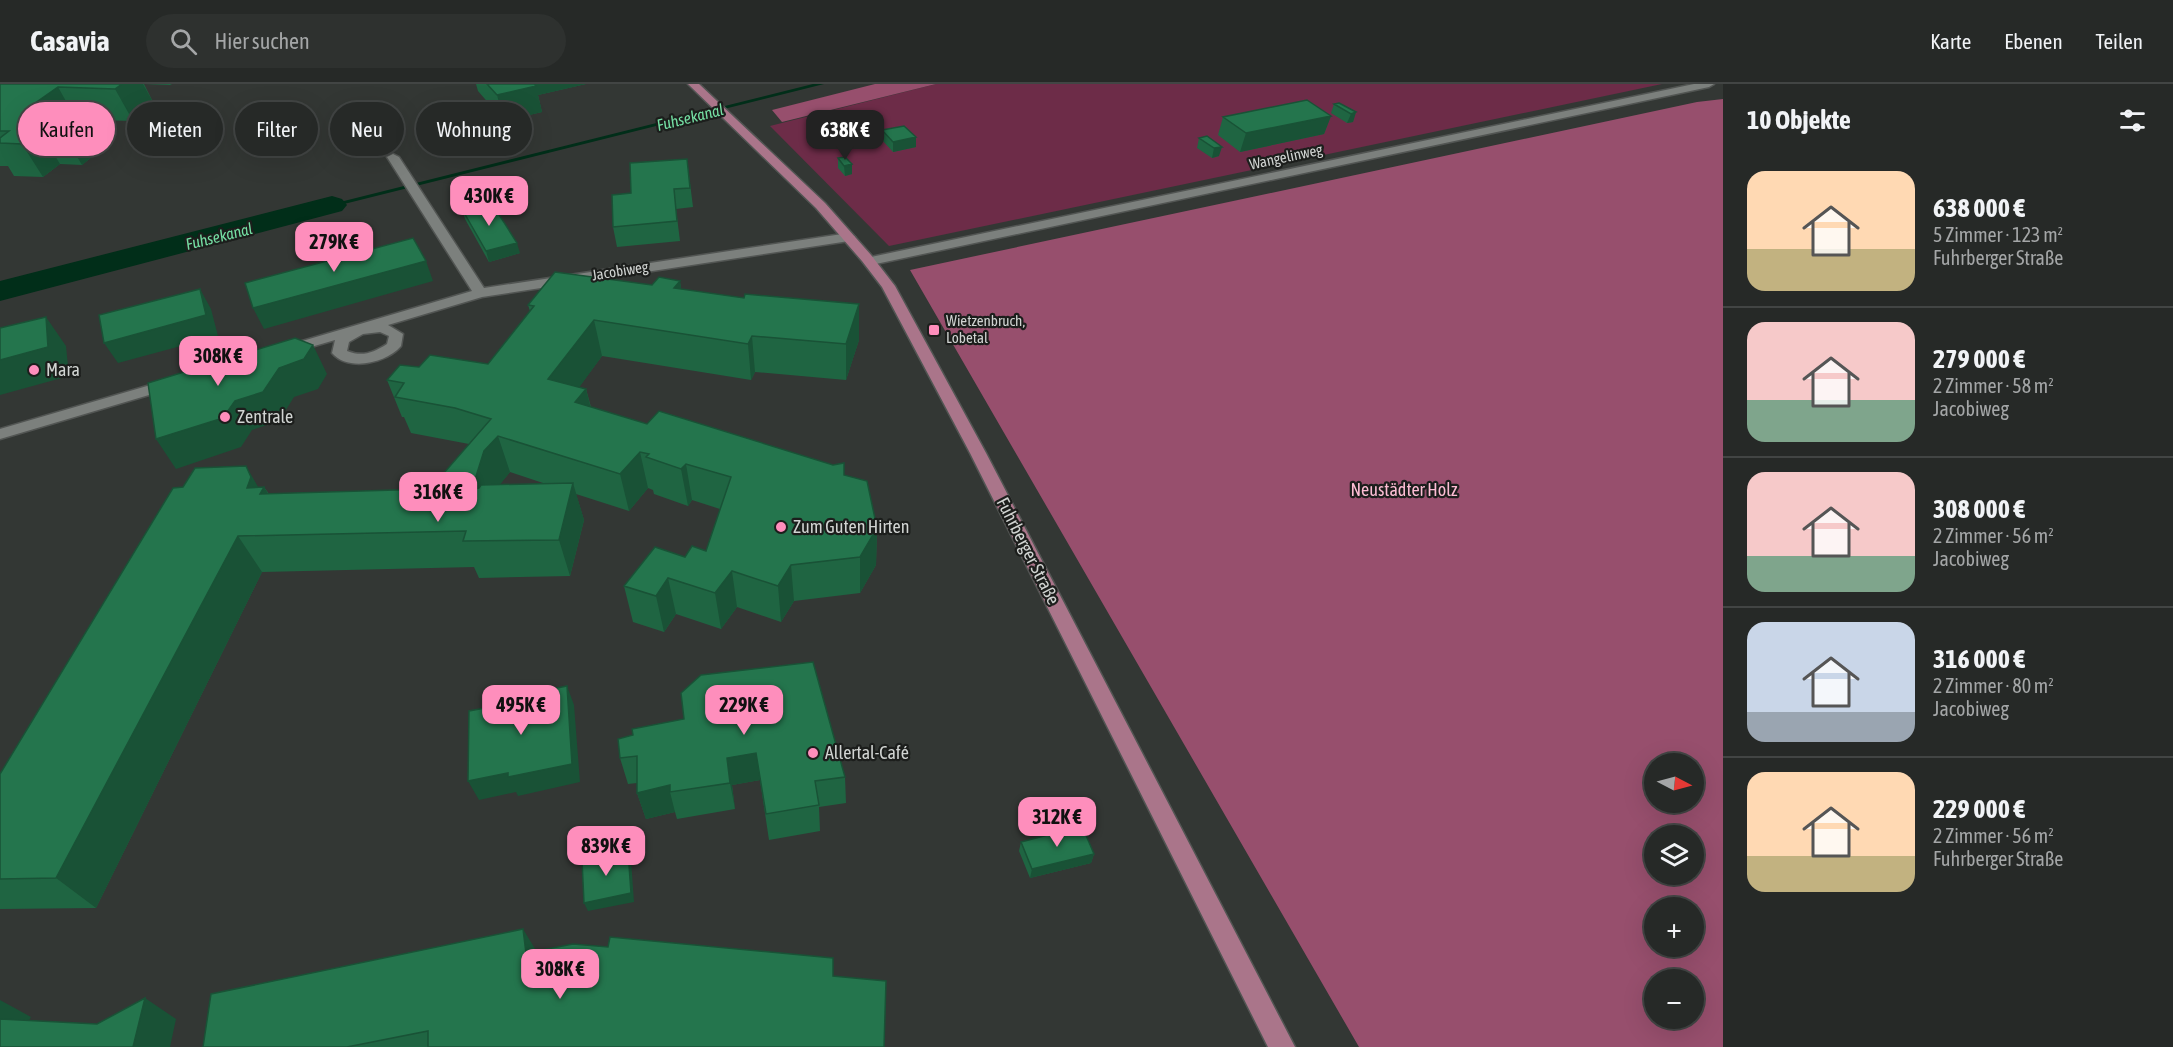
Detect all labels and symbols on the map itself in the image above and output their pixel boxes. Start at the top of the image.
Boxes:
water label: Fuhsekanal [655,100,725,134]
pin: 638K € [796,110,894,161]
street label: Wangelinweg [1248,140,1325,173]
pin: 430K € [440,176,538,227]
water label: Fuhsekanal [184,219,254,253]
pin: 279K € [285,222,383,273]
street label: Jacobiweg [590,258,650,283]
place label: Wietzenbruch, Lobetal [946,312,1025,346]
marker: Wietzenbruch, Lobetal [927,323,941,337]
pin: 308K € [169,336,267,387]
place label: Mara [46,359,80,380]
marker: Mara [27,363,41,377]
place label: Zentrale [237,406,293,427]
marker: Zentrale [218,410,232,424]
pin: 316K € [389,472,487,523]
park label: Neustädter Holz [1350,479,1458,500]
street label: Fuhrberger Straße [992,494,1064,608]
place label: Zum Guten Hirten [793,516,909,537]
marker: Zum Guten Hirten [774,520,788,534]
pin: 495K € [472,685,570,736]
pin: 229K € [695,685,793,736]
place label: Allertal-Café [825,742,909,763]
marker: Allertal-Café [806,746,820,760]
north arrow [1644,753,1704,813]
pin: 312K € [1008,797,1106,848]
pin: 839K € [557,826,655,877]
pin: 308K € [511,949,609,1000]

